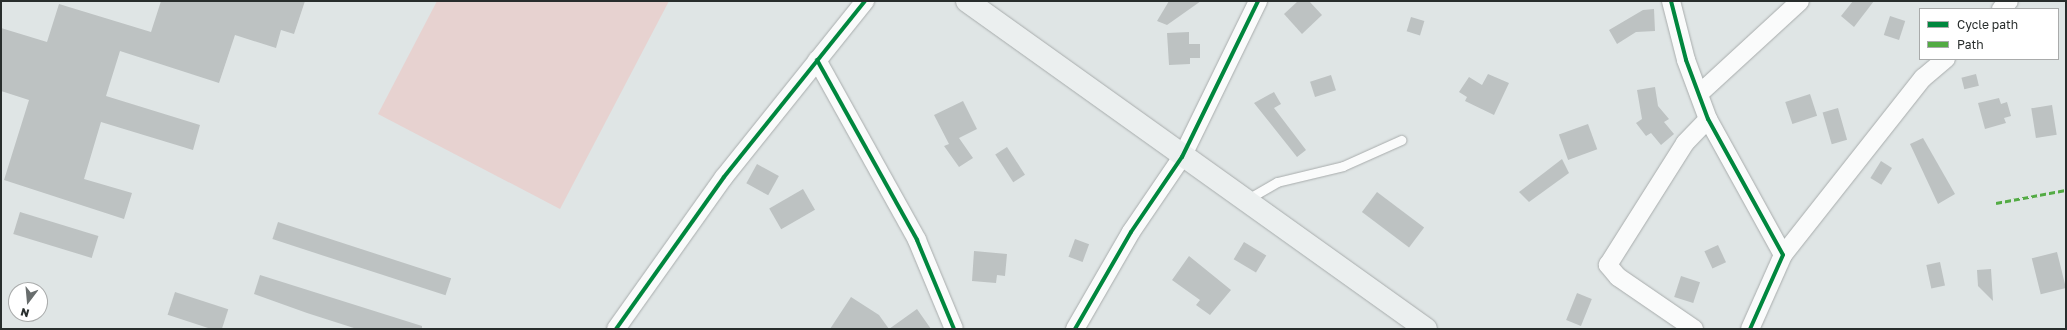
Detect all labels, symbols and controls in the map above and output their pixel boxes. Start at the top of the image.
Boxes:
legend [1919,8,2059,60]
text: Cycle path [1957,17,2018,32]
text: Path [1957,37,1984,52]
north arrow [8,282,48,322]
text: N [19,306,31,320]

